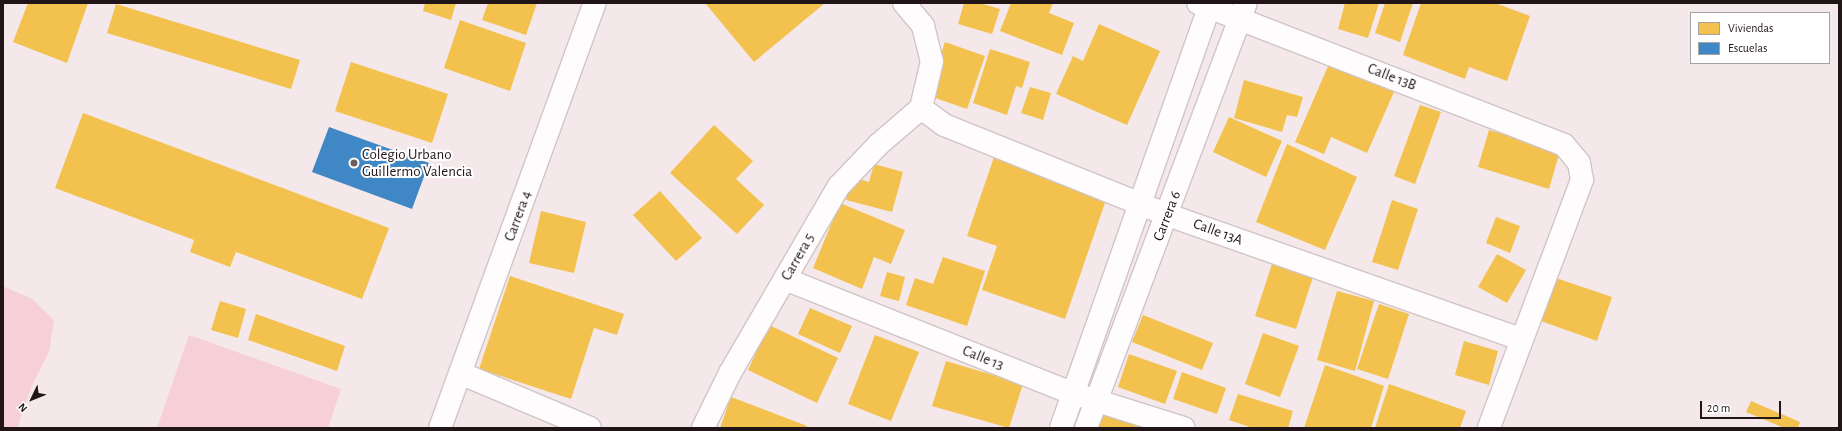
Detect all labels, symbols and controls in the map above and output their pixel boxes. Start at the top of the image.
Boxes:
legend [1690,12,1830,64]
text: Viviendas [1728,22,1774,34]
text: Escuelas [1728,42,1767,54]
street label: Calle 13B [1365,59,1419,95]
place label: Colegio Urbano Guillermo Valencia [362,145,472,180]
marker: Colegio Urbano Guillermo Valencia [349,158,359,168]
street label: Carrera 4 [501,188,535,244]
street label: Carrera 6 [1149,188,1185,244]
street label: Calle 13A [1191,215,1245,249]
street label: Carrera 5 [777,230,819,284]
street label: Calle 13 [960,342,1006,374]
north arrow [12,379,52,419]
scale bar [1702,393,1783,419]
text: N [16,401,29,414]
text: 20 m [1707,402,1730,414]

